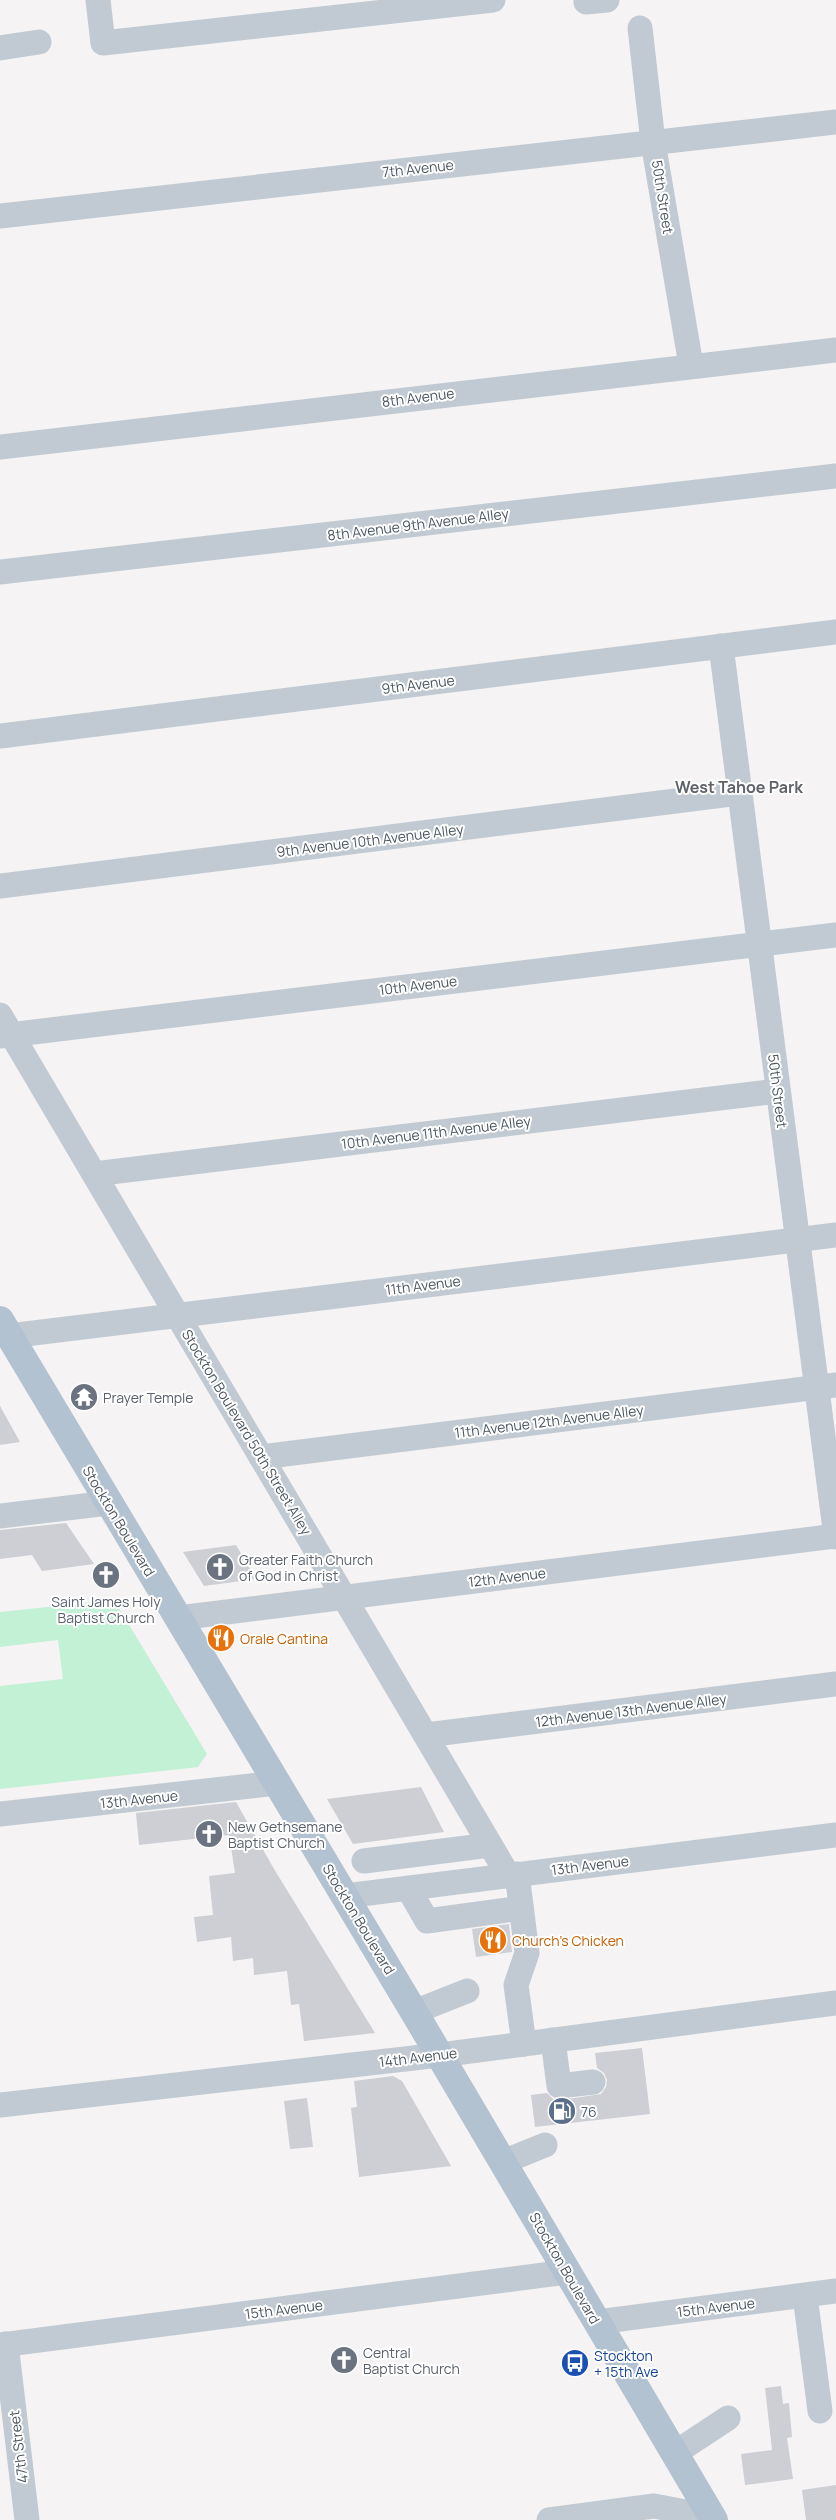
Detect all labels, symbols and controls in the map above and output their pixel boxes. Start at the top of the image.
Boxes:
street label: 7th Avenue [381,155,455,181]
street label: 50th Street [648,159,678,236]
street label: 8th Avenue [381,383,455,411]
street label: 8th Avenue 9th Avenue Alley [326,503,510,545]
street label: 9th Avenue [380,670,456,698]
district label: West Tahoe Park [675,776,803,798]
street label: 9th Avenue 10th Avenue Alley [275,819,465,861]
street label: 10th Avenue [378,971,458,999]
street label: 50th Street [764,1053,792,1130]
street label: 10th Avenue 11th Avenue Alley [340,1111,532,1153]
street label: 11th Avenue [384,1271,462,1299]
street label: Stockton Boulevard 50th Street Alley [178,1326,316,1539]
temple icon: Prayer Temple [69,1382,99,1412]
place label: Prayer Temple [103,1388,194,1407]
street label: 11th Avenue 12th Avenue Alley [453,1400,645,1442]
street label: Stockton Boulevard [78,1462,160,1580]
place label: Greater Faith Church of God in Christ [239,1550,373,1585]
church icon: Greater Faith Church of God in Christ [205,1552,235,1582]
church icon: Saint James Holy Baptist Church [91,1560,121,1590]
street label: 12th Avenue [467,1563,547,1591]
place label: Saint James Holy Baptist Church [51,1592,161,1627]
restaurant icon: Orale Cantina [206,1623,236,1653]
place label: Orale Cantina [240,1629,328,1648]
street label: 12th Avenue 13th Avenue Alley [534,1689,728,1731]
street label: 13th Avenue [99,1785,179,1813]
place label: New Gethsemane Baptist Church [228,1817,342,1852]
church icon: New Gethsemane Baptist Church [194,1819,224,1849]
street label: 13th Avenue [550,1851,630,1879]
street label: Stockton Boulevard [318,1860,400,1978]
restaurant icon: Church's Chicken [478,1925,508,1955]
place label: Church's Chicken [512,1931,624,1950]
street label: 14th Avenue [378,2043,458,2071]
fuel station icon: 76 [547,2096,577,2126]
place label: 76 [581,2102,597,2121]
street label: Stockton Boulevard [525,2209,605,2327]
street label: 15th Avenue [676,2293,756,2321]
street label: 15th Avenue [244,2295,324,2323]
place label: Central Baptist Church [363,2343,460,2378]
church icon: Central Baptist Church [329,2345,359,2375]
place label: Stockton + 15th Ave [594,2346,658,2381]
bus stop icon: Stockton + 15th Ave [560,2348,590,2378]
street label: 47th Street [4,2409,32,2484]

